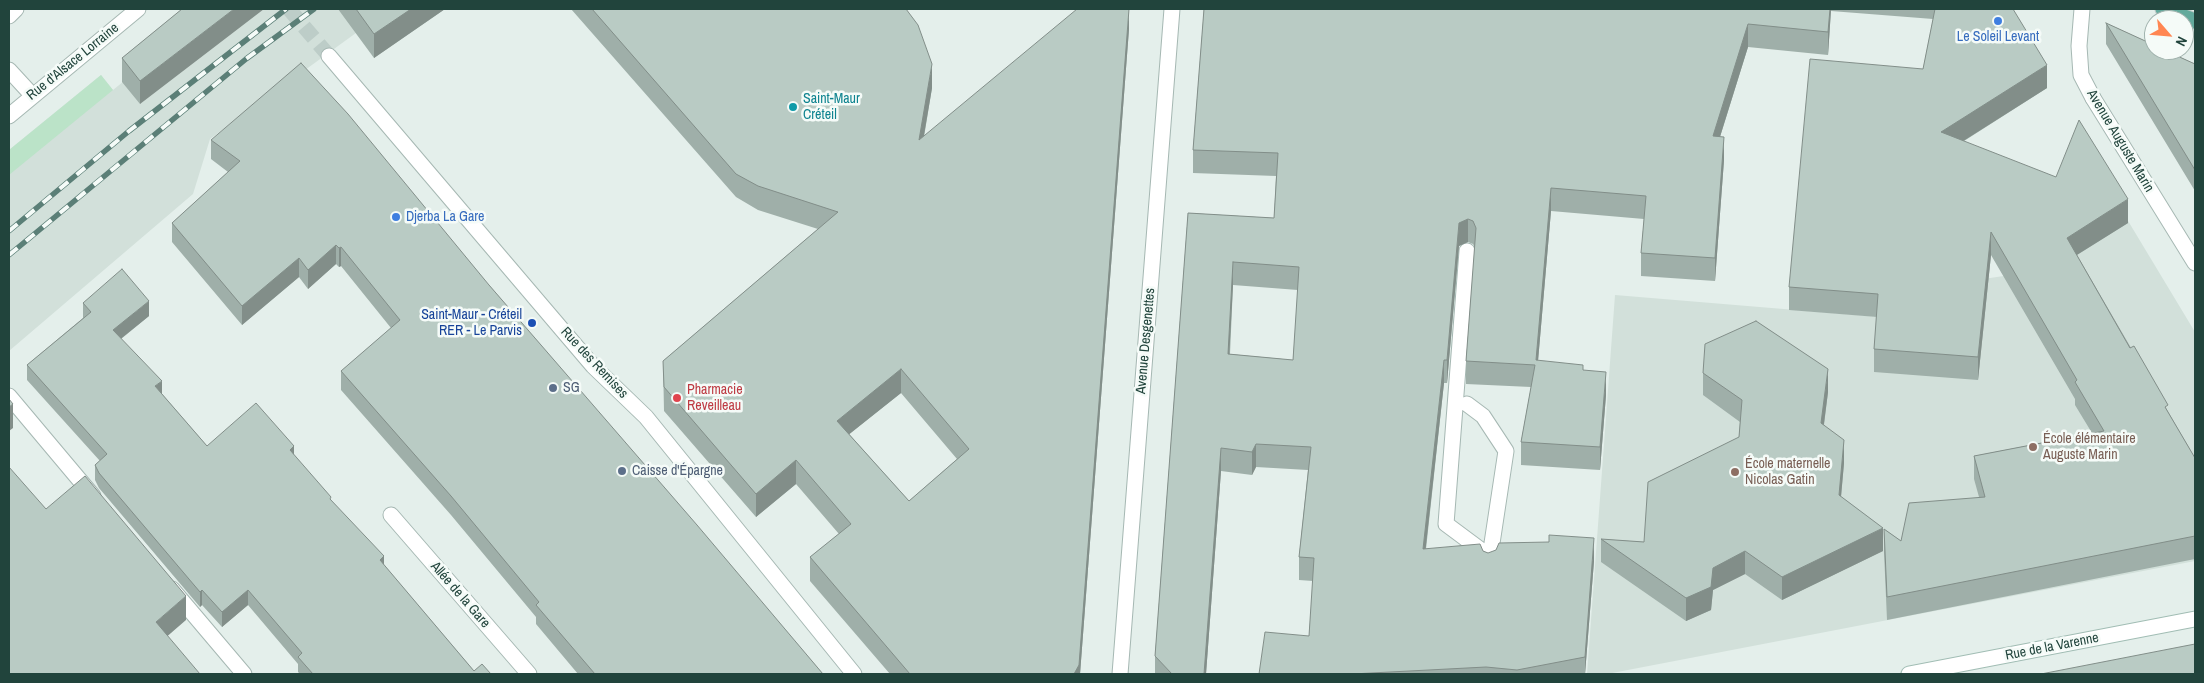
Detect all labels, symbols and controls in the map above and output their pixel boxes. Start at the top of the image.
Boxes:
north arrow [2144,10,2194,60]
marker: Le Soleil Levant [1992,15,2004,27]
street label: Rue d'Alsace Lorraine [24,20,122,104]
place label: Le Soleil Levant [1957,29,2039,45]
text: N [2172,34,2191,49]
street label: Avenue Auguste Marin [2083,87,2157,195]
place label: Saint-Maur Créteil [803,91,860,124]
marker: Saint-Maur Créteil [787,101,799,113]
place label: Djerba La Gare [406,209,484,225]
marker: Djerba La Gare [390,211,402,223]
street label: Avenue Desgenettes [1133,287,1159,395]
place label: Saint-Maur - Créteil RER - Le Parvis [421,307,522,340]
marker: Saint-Maur - Créteil RER - Le Parvis [526,317,538,329]
street label: Rue des Remises [557,324,631,402]
place label: SG [563,380,580,396]
marker: SG [547,382,559,394]
place label: Pharmacie Reveilleau [687,382,743,414]
marker: Pharmacie Reveilleau [671,392,683,404]
place label: École élémentaire Auguste Marin [2043,431,2136,464]
marker: École élémentaire Auguste Marin [2027,441,2039,453]
place label: École maternelle Nicolas Gatin [1745,456,1830,488]
place label: Caisse d'Épargne [632,463,723,479]
marker: Caisse d'Épargne [616,465,628,477]
marker: École maternelle Nicolas Gatin [1729,466,1741,478]
street label: Allée de la Gare [427,558,493,632]
street label: Rue de la Varenne [2004,630,2100,664]

